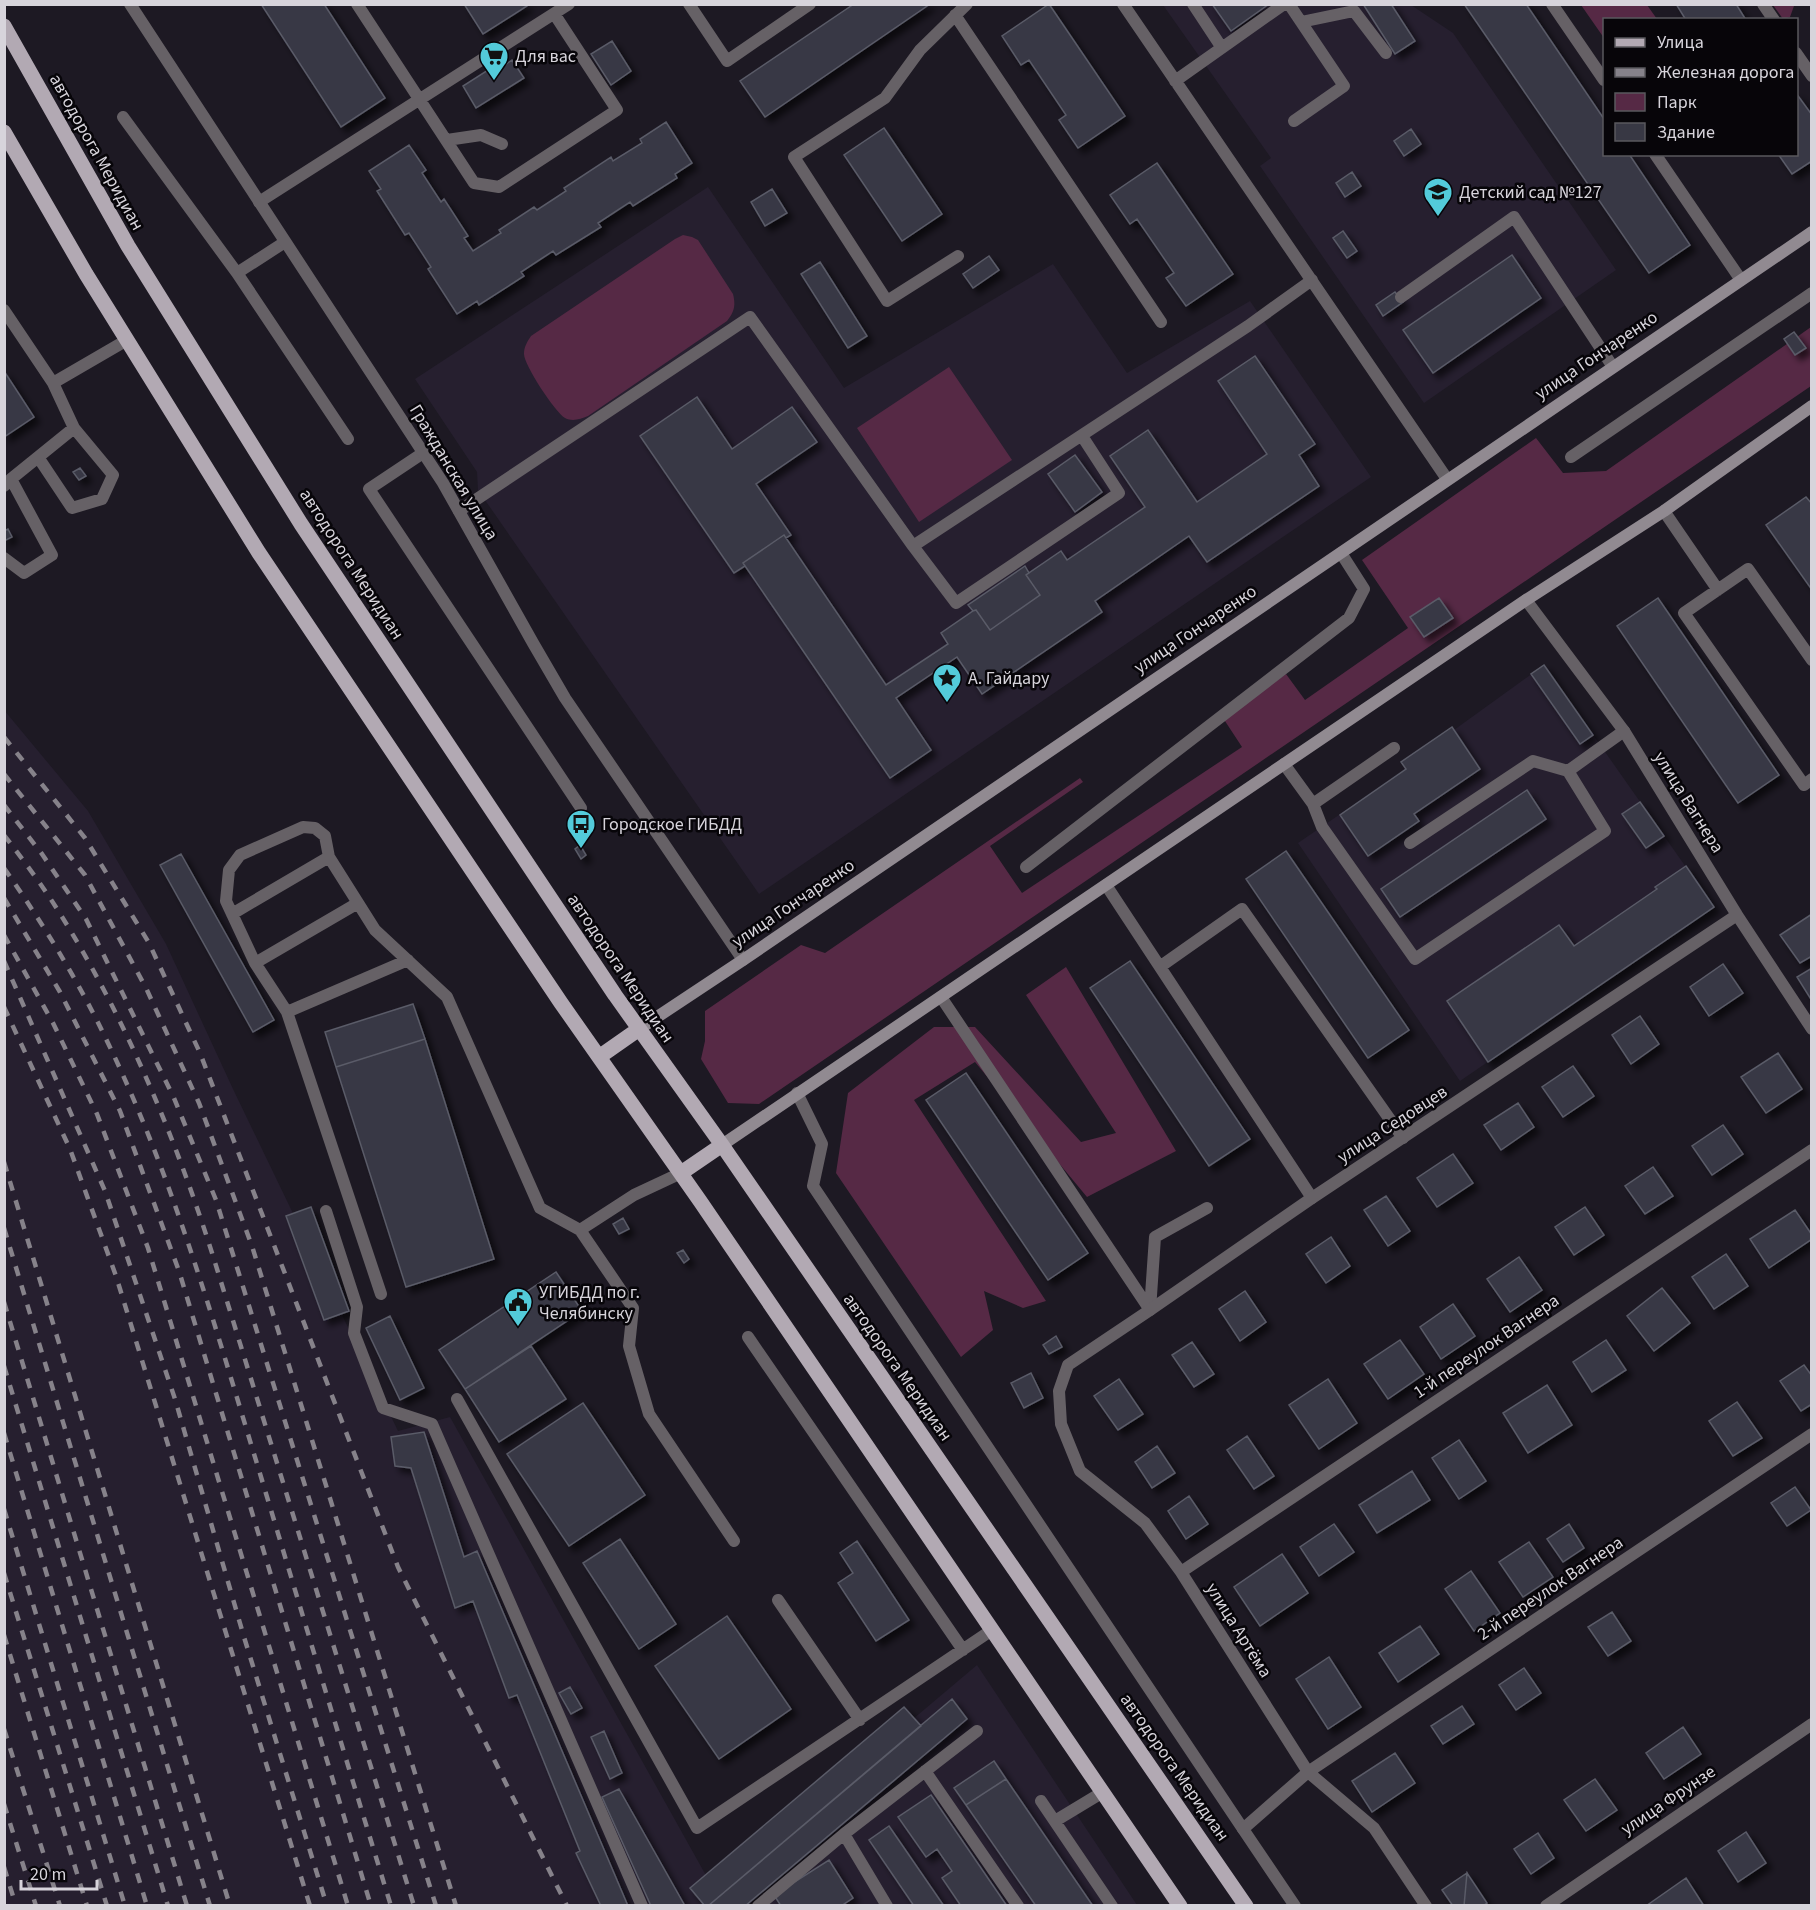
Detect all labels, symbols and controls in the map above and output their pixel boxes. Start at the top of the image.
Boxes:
legend [1603,18,1798,156]
text: Улица [1657,30,1704,55]
supermarket icon: Для вас [478,40,510,82]
place label: Для вас [515,44,576,69]
text: Железная дорога [1657,60,1794,85]
street label: автодорога Меридиан [43,70,150,235]
text: Парк [1657,90,1697,115]
text: Здание [1657,120,1715,145]
school or university icon: Детский сад №127 [1422,176,1454,218]
place label: Детский сад №127 [1459,180,1602,205]
street label: улица Гончаренко [1530,305,1663,406]
street label: Гражданская улица [403,400,504,545]
street label: автодорога Меридиан [293,484,410,645]
street label: улица Гончаренко [1129,579,1262,680]
place icon: А. Гайдару [931,662,963,704]
place label: А. Гайдару [968,666,1050,691]
street label: улица Вагнера [1647,747,1730,858]
bus stop icon: Городское ГИБДД [565,808,597,850]
place label: Городское ГИБДД [602,812,742,837]
street label: улица Гончаренко [727,853,860,954]
street label: автодорога Меридиан [561,889,680,1048]
street label: улица Седовцев [1332,1079,1452,1169]
place label: УГИБДД по г. Челябинску [539,1280,640,1326]
public building icon: УГИБДД по г. Челябинску [502,1286,534,1328]
street label: автодорога Меридиан [837,1288,958,1446]
street label: 1-й переулок Вагнера [1408,1288,1564,1405]
street label: 2-й переулок Вагнера [1472,1530,1628,1647]
street label: улица Артёма [1199,1578,1278,1683]
street label: автодорога Меридиан [1114,1688,1235,1846]
street label: улица Фрунзе [1616,1759,1721,1841]
scale bar [21,1853,98,1891]
text: 20 m [30,1862,66,1887]

